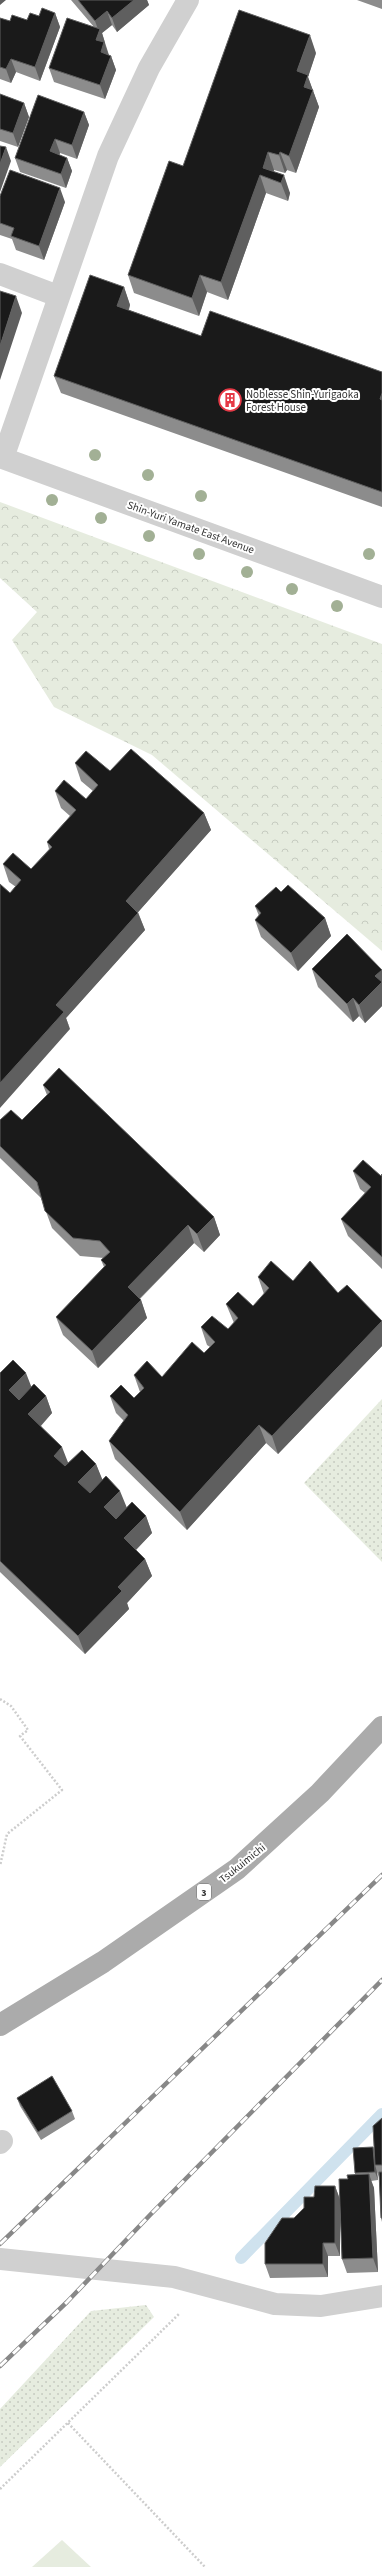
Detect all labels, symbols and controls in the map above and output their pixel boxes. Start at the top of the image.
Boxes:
building icon: Noblesse Shin-Yurigaoka Forest House [217,387,243,413]
place label: Noblesse Shin-Yurigaoka Forest House [246,387,359,415]
street label: Shin-Yuri Yamate East Avenue [125,497,257,558]
street label: Tsukuimichi [216,1840,269,1887]
road number: 3 [197,1884,211,1900]

